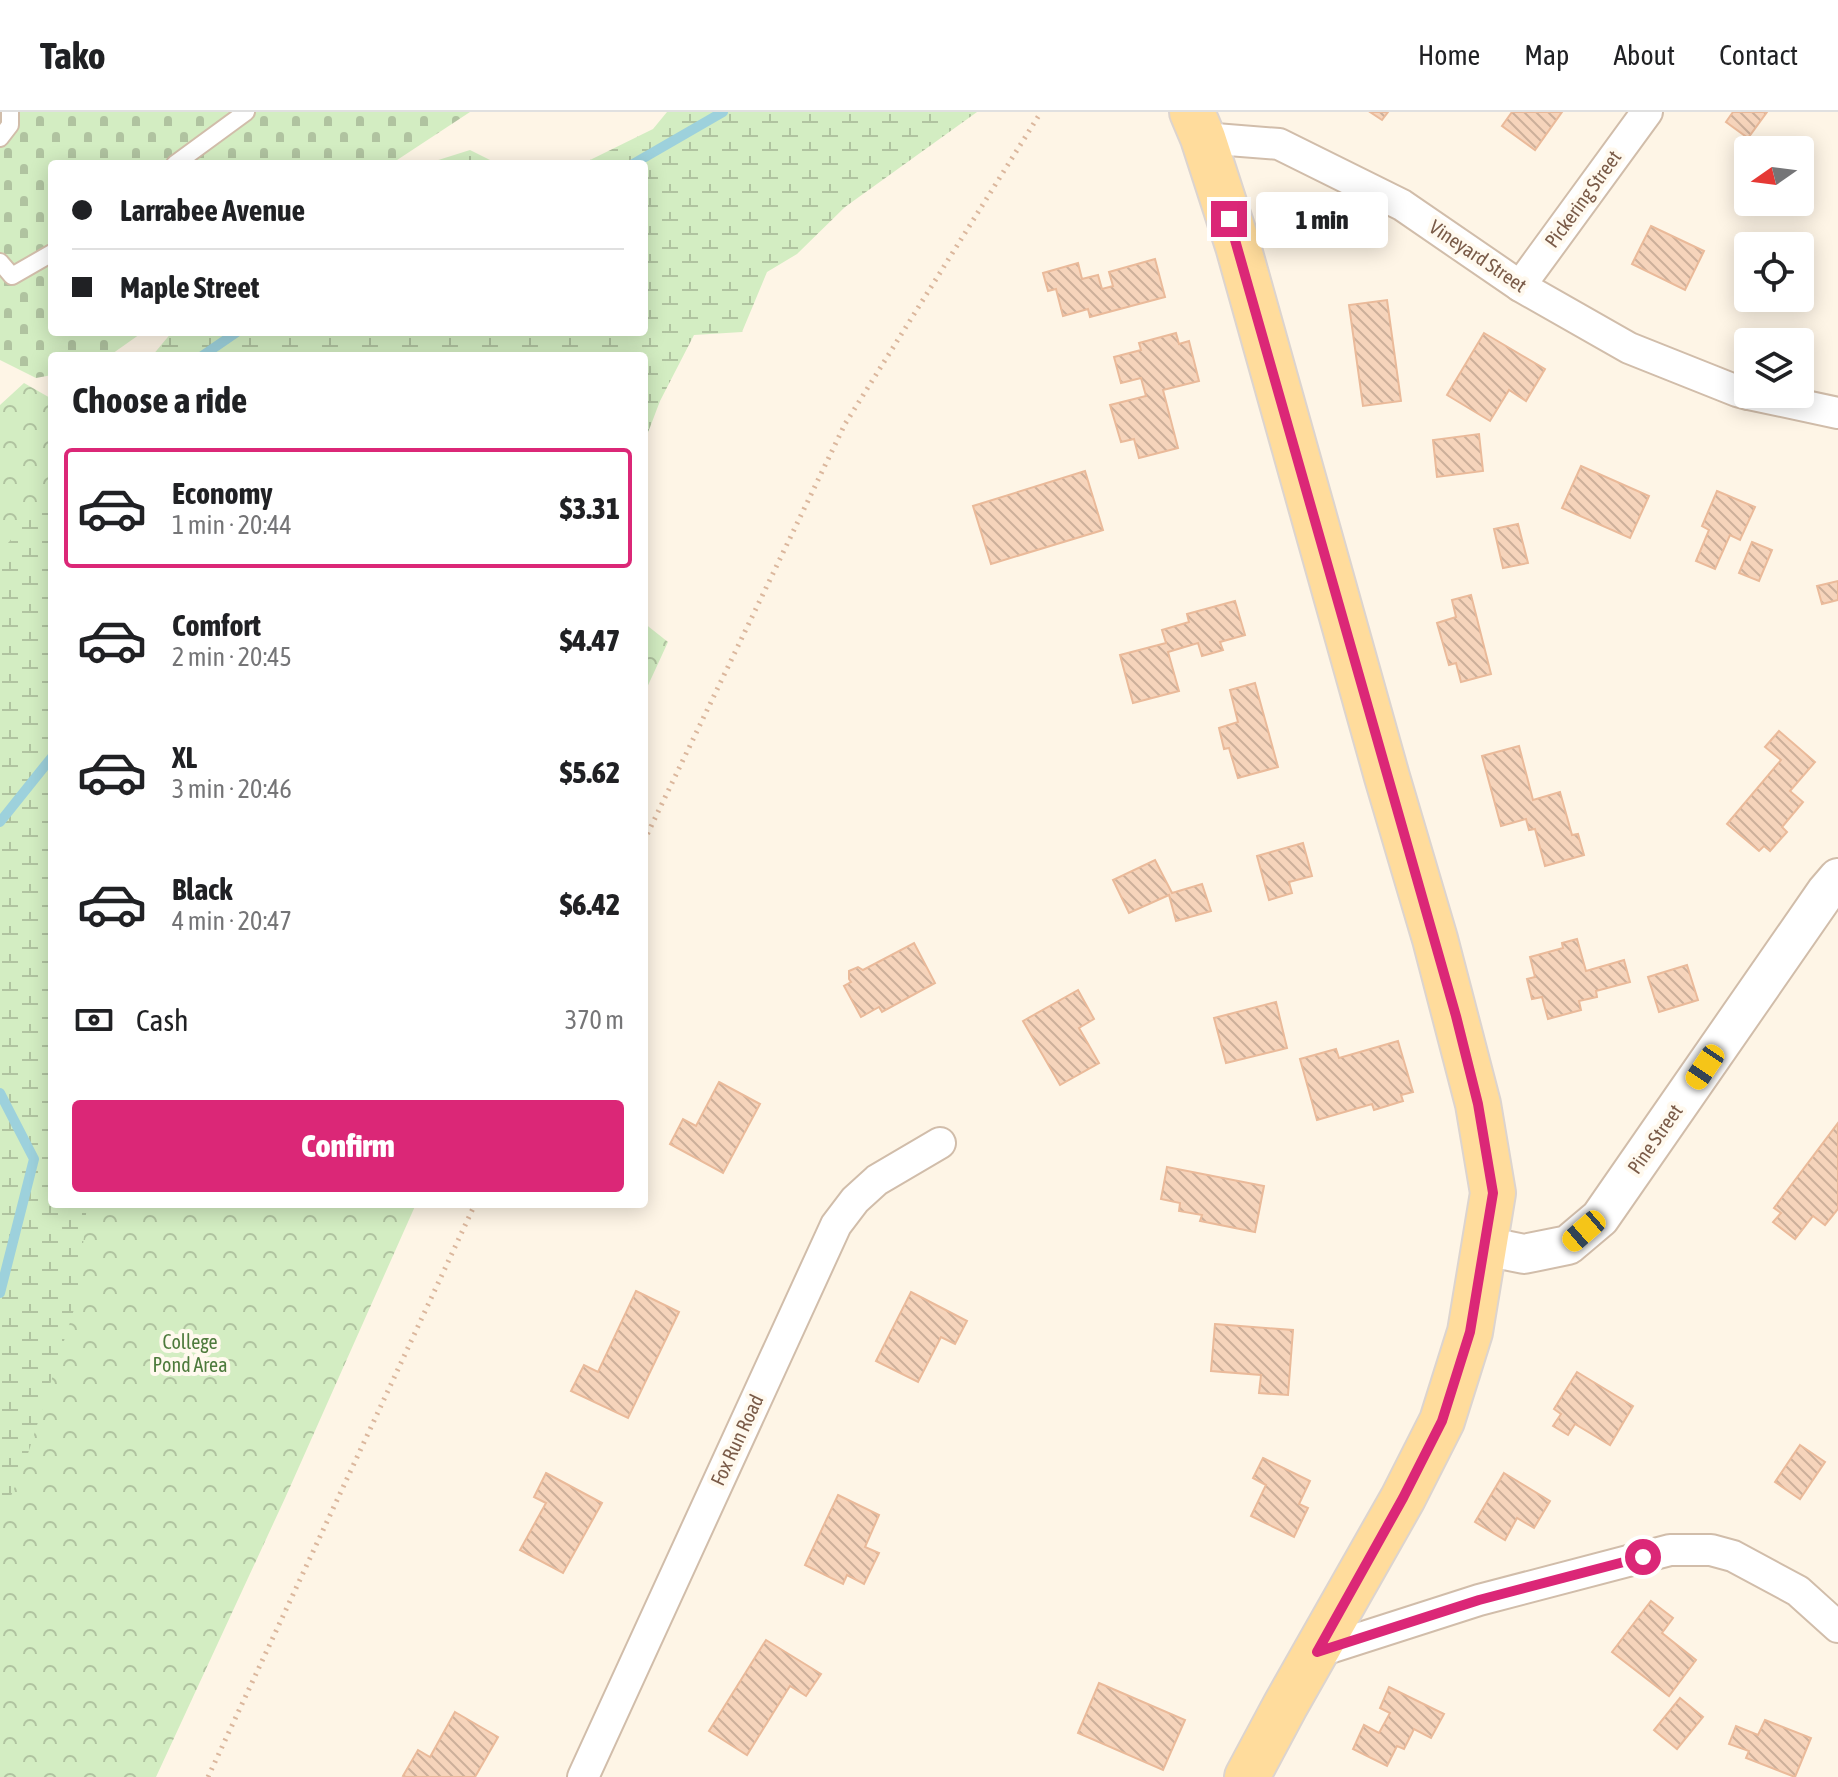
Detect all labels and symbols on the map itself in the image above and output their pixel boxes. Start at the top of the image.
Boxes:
north arrow [1734,136,1814,216]
street label: Pickering Street [1540,146,1626,252]
callout: 1 min [1257,191,1389,247]
route end [1211,201,1247,237]
street label: Vineyard Street [1425,215,1531,297]
car [1682,1040,1728,1094]
street label: Pine Street [1622,1099,1687,1178]
car [1558,1206,1610,1256]
park label: College Pond Area [153,1330,228,1376]
street label: Fox Run Road [705,1391,768,1489]
route start [1625,1539,1661,1575]

